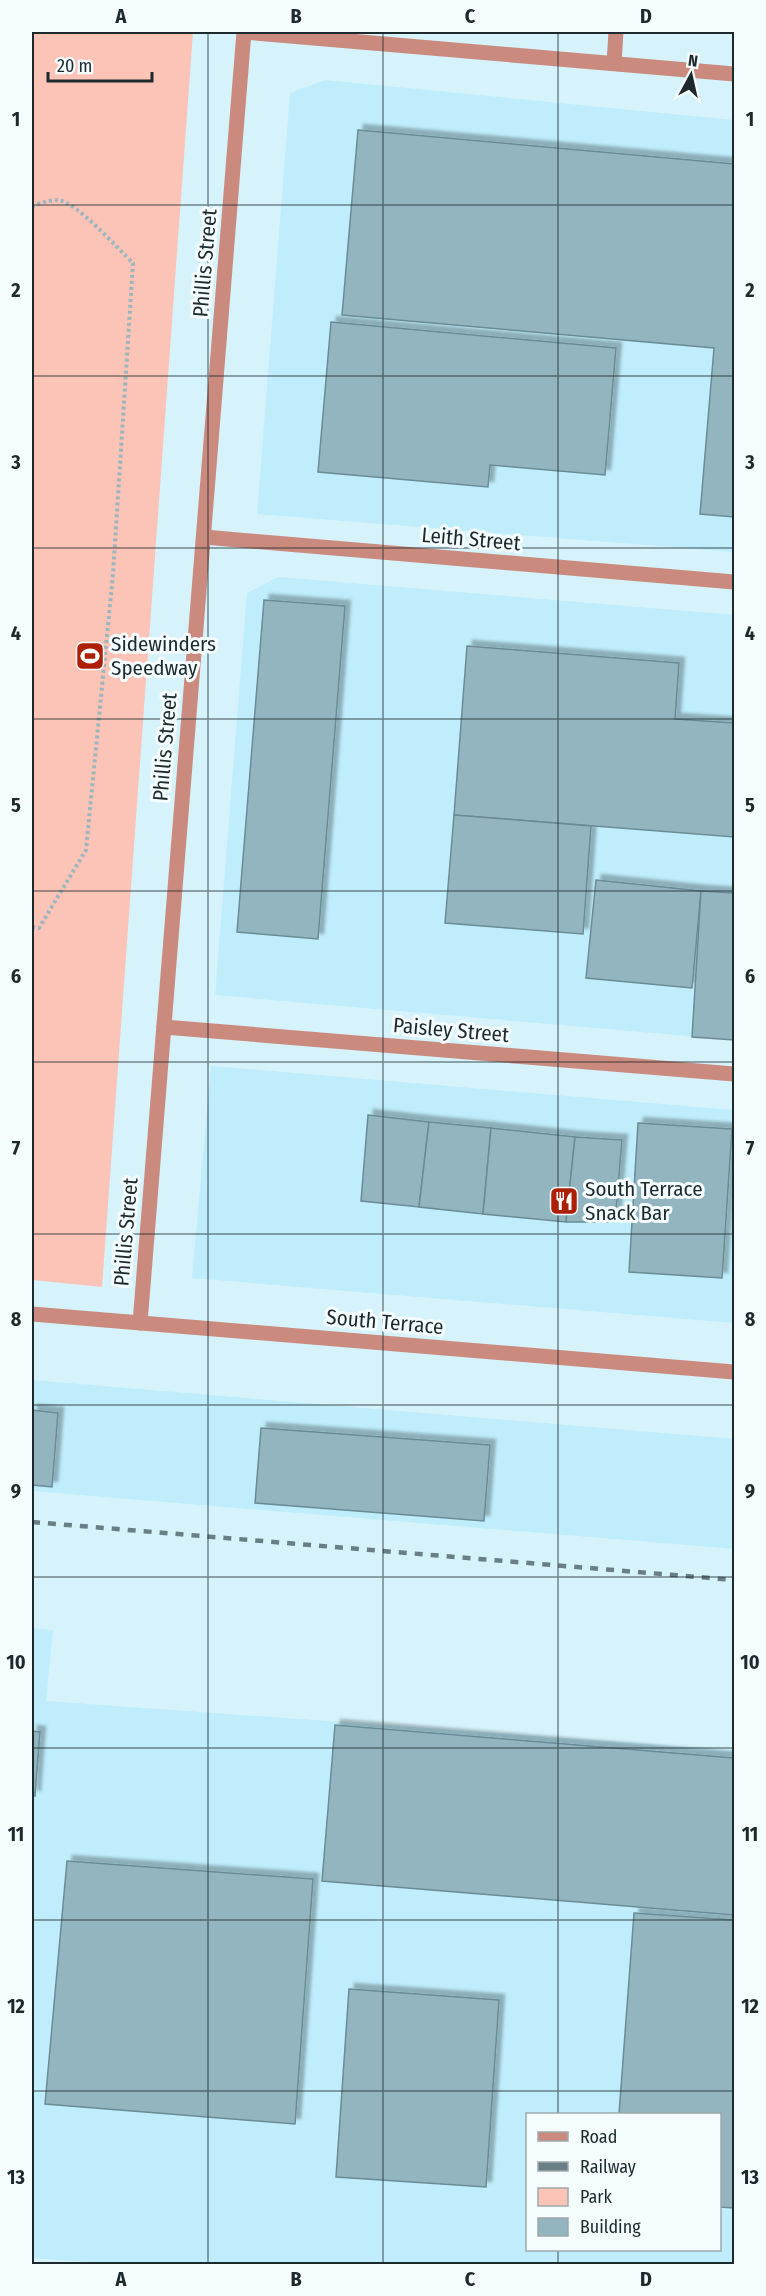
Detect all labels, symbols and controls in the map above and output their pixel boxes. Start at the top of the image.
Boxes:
text: A [115,4,128,28]
text: B [290,4,302,28]
text: C [465,4,476,28]
text: D [640,4,652,28]
scale bar [48,45,152,83]
north arrow [661,45,721,105]
text: N [687,51,699,71]
text: 20 m [57,55,92,77]
text: 1 [12,107,20,131]
text: 1 [746,107,754,131]
street label: Phillis Street [187,208,223,318]
text: 2 [10,278,21,302]
text: 2 [744,278,755,302]
text: 3 [10,450,21,474]
text: 3 [744,450,755,474]
street label: Leith Street [421,522,522,556]
text: 4 [11,621,21,645]
text: 4 [745,621,755,645]
place label: Sidewinders Speedway [111,631,216,681]
sports icon: Sidewinders Speedway [74,640,106,672]
street label: Phillis Street [147,692,183,802]
text: 5 [11,793,21,817]
text: 5 [745,793,755,817]
text: 6 [11,964,21,988]
text: 6 [745,964,755,988]
street label: Paisley Street [392,1012,510,1048]
text: 7 [12,1136,21,1160]
text: 7 [746,1136,755,1160]
place label: South Terrace Snack Bar [585,1176,703,1226]
street label: Phillis Street [108,1177,144,1287]
restaurant icon: South Terrace Snack Bar [548,1185,580,1217]
street label: South Terrace [325,1304,445,1340]
text: 8 [11,1307,22,1331]
text: 8 [745,1307,756,1331]
text: 9 [11,1479,21,1503]
text: 9 [745,1479,755,1503]
text: 10 [6,1650,26,1674]
text: 10 [740,1650,760,1674]
text: 11 [8,1822,24,1846]
text: 11 [742,1822,758,1846]
text: 12 [7,1994,25,2018]
text: 12 [741,1994,759,2018]
legend [526,2113,721,2251]
text: Road [580,2126,617,2148]
text: Railway [580,2156,636,2178]
text: 13 [7,2165,25,2189]
text: 13 [741,2165,759,2189]
text: Park [580,2186,613,2208]
text: Building [580,2216,641,2238]
text: A [115,2267,128,2291]
text: B [290,2267,302,2291]
text: C [465,2267,476,2291]
text: D [640,2267,652,2291]

